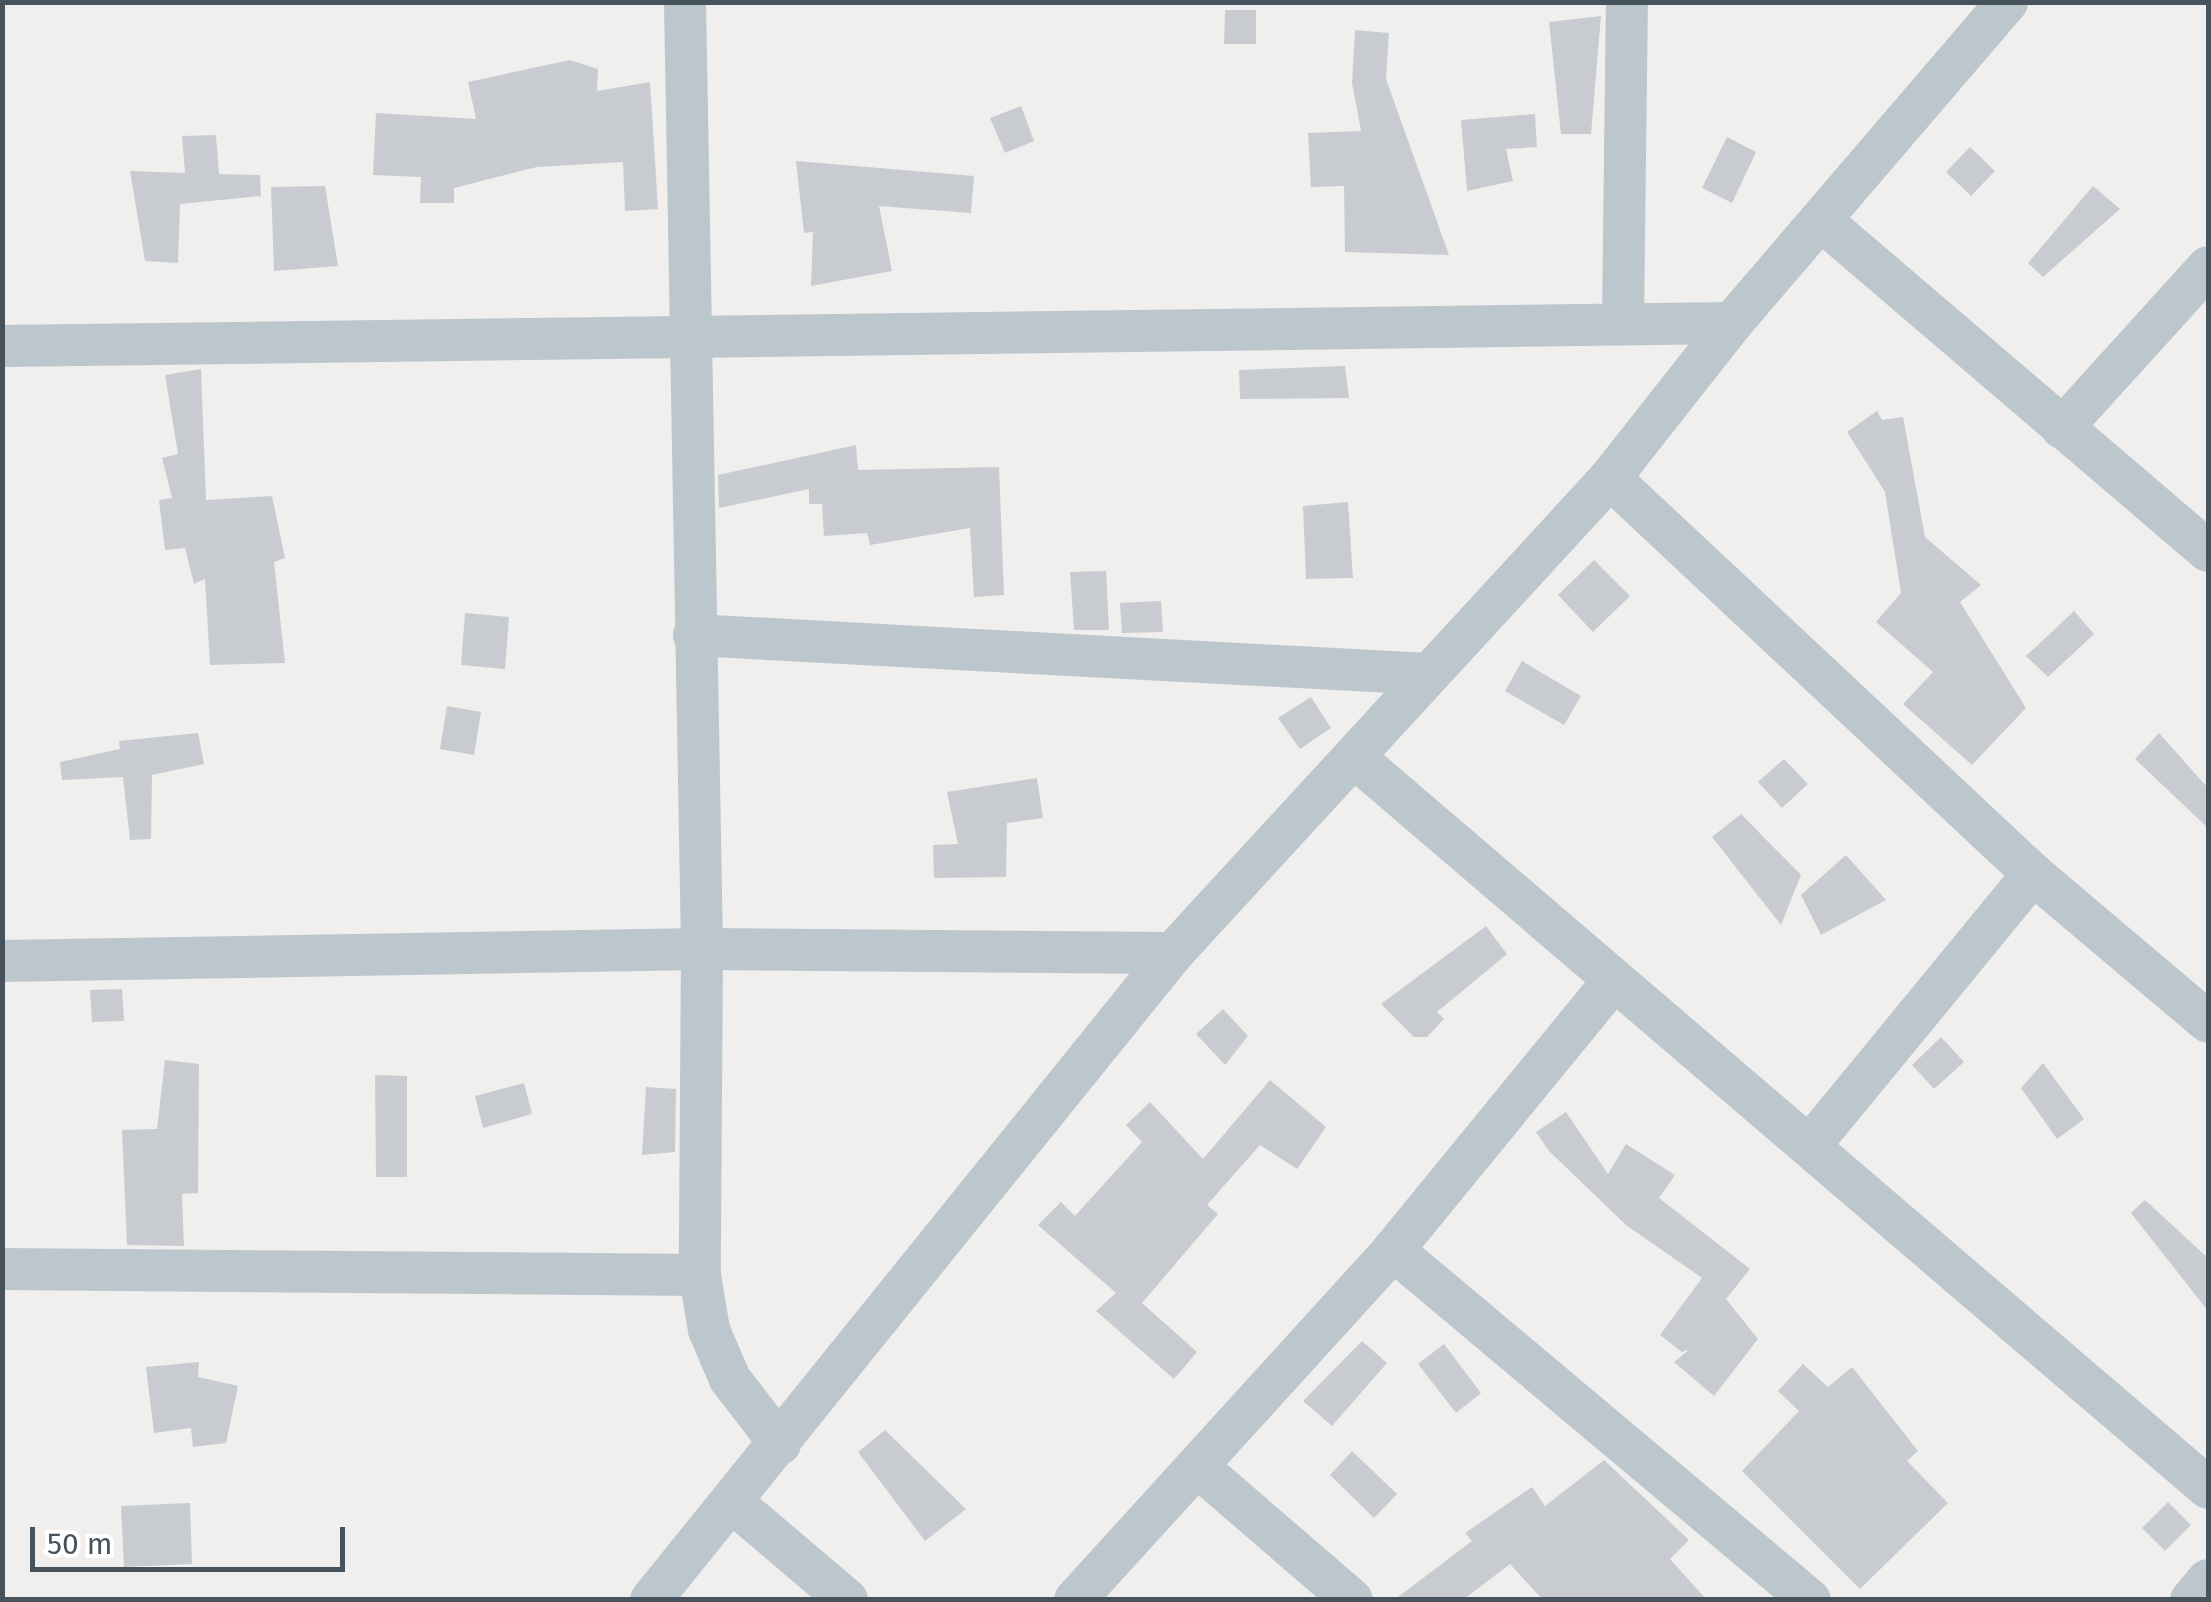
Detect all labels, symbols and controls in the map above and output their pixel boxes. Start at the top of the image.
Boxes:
scale bar [35,1507,350,1569]
text: 50 m [47,1526,112,1562]

